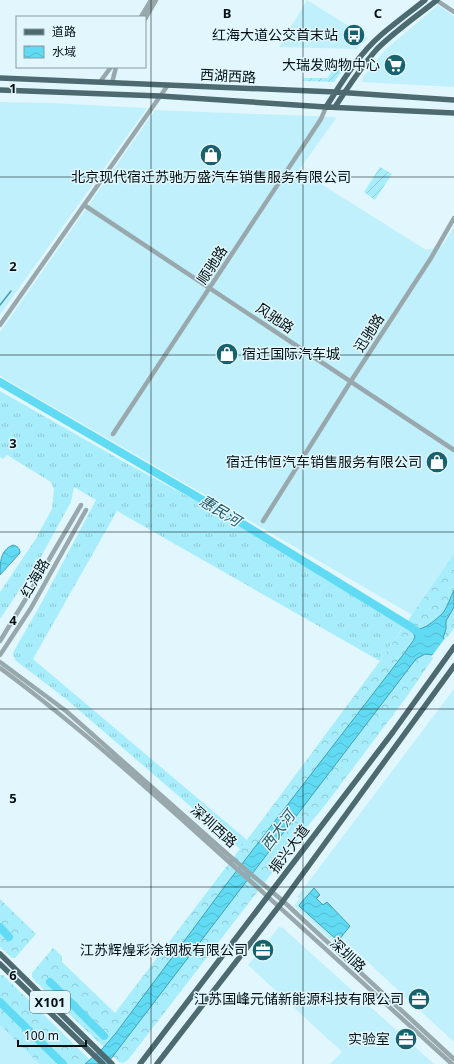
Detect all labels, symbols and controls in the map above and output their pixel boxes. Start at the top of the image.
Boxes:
text: B [223,4,231,22]
text: C [374,4,382,22]
legend [16,16,146,68]
bus stop icon: 红海大道公交首末站 [341,22,367,48]
text: 道路 [52,23,76,40]
place label: 红海大道公交首末站 [212,25,338,44]
text: 水域 [52,43,76,60]
supermarket icon: 大瑞发购物中心 [382,52,408,78]
place label: 大瑞发购物中心 [282,55,380,74]
street label: 西湖西路 [200,65,256,86]
text: 1 [9,79,17,97]
shop icon: 北京现代宿迁苏驰万盛汽车销售服务有限公司 [198,142,224,168]
place label: 北京现代宿迁苏驰万盛汽车销售服务有限公司 [71,167,351,186]
street label: 顺驰路 [192,242,231,288]
text: 2 [9,257,17,275]
street label: 风驰路 [253,298,298,337]
street label: 迅驰路 [349,310,388,356]
shop icon: 宿迁国际汽车城 [214,341,240,367]
place label: 宿迁国际汽车城 [242,344,340,363]
text: 3 [9,434,17,452]
shop icon: 宿迁伟恒汽车销售服务有限公司 [424,449,450,475]
place label: 宿迁伟恒汽车销售服务有限公司 [226,452,422,471]
water label: 惠民河 [196,490,248,532]
street label: 红海路 [16,555,53,601]
text: 4 [9,611,17,629]
text: 5 [9,789,17,807]
street label: 深圳西路 [187,800,241,851]
water label: 西大河 [256,804,301,854]
street label: 振兴大道 [264,821,313,877]
street label: 深圳路 [327,933,370,976]
office icon: 江苏辉煌彩涂钢板有限公司 [250,937,276,963]
place label: 江苏辉煌彩涂钢板有限公司 [80,940,248,959]
text: 6 [9,966,17,984]
office icon: 江苏国峰元储新能源科技有限公司 [406,986,432,1012]
place label: 江苏国峰元储新能源科技有限公司 [194,989,404,1008]
road number: X101 [30,991,70,1013]
scale bar [18,1022,86,1048]
office icon: 实验室 [393,1026,419,1052]
text: 100 m [24,1027,59,1044]
place label: 实验室 [348,1029,390,1048]

